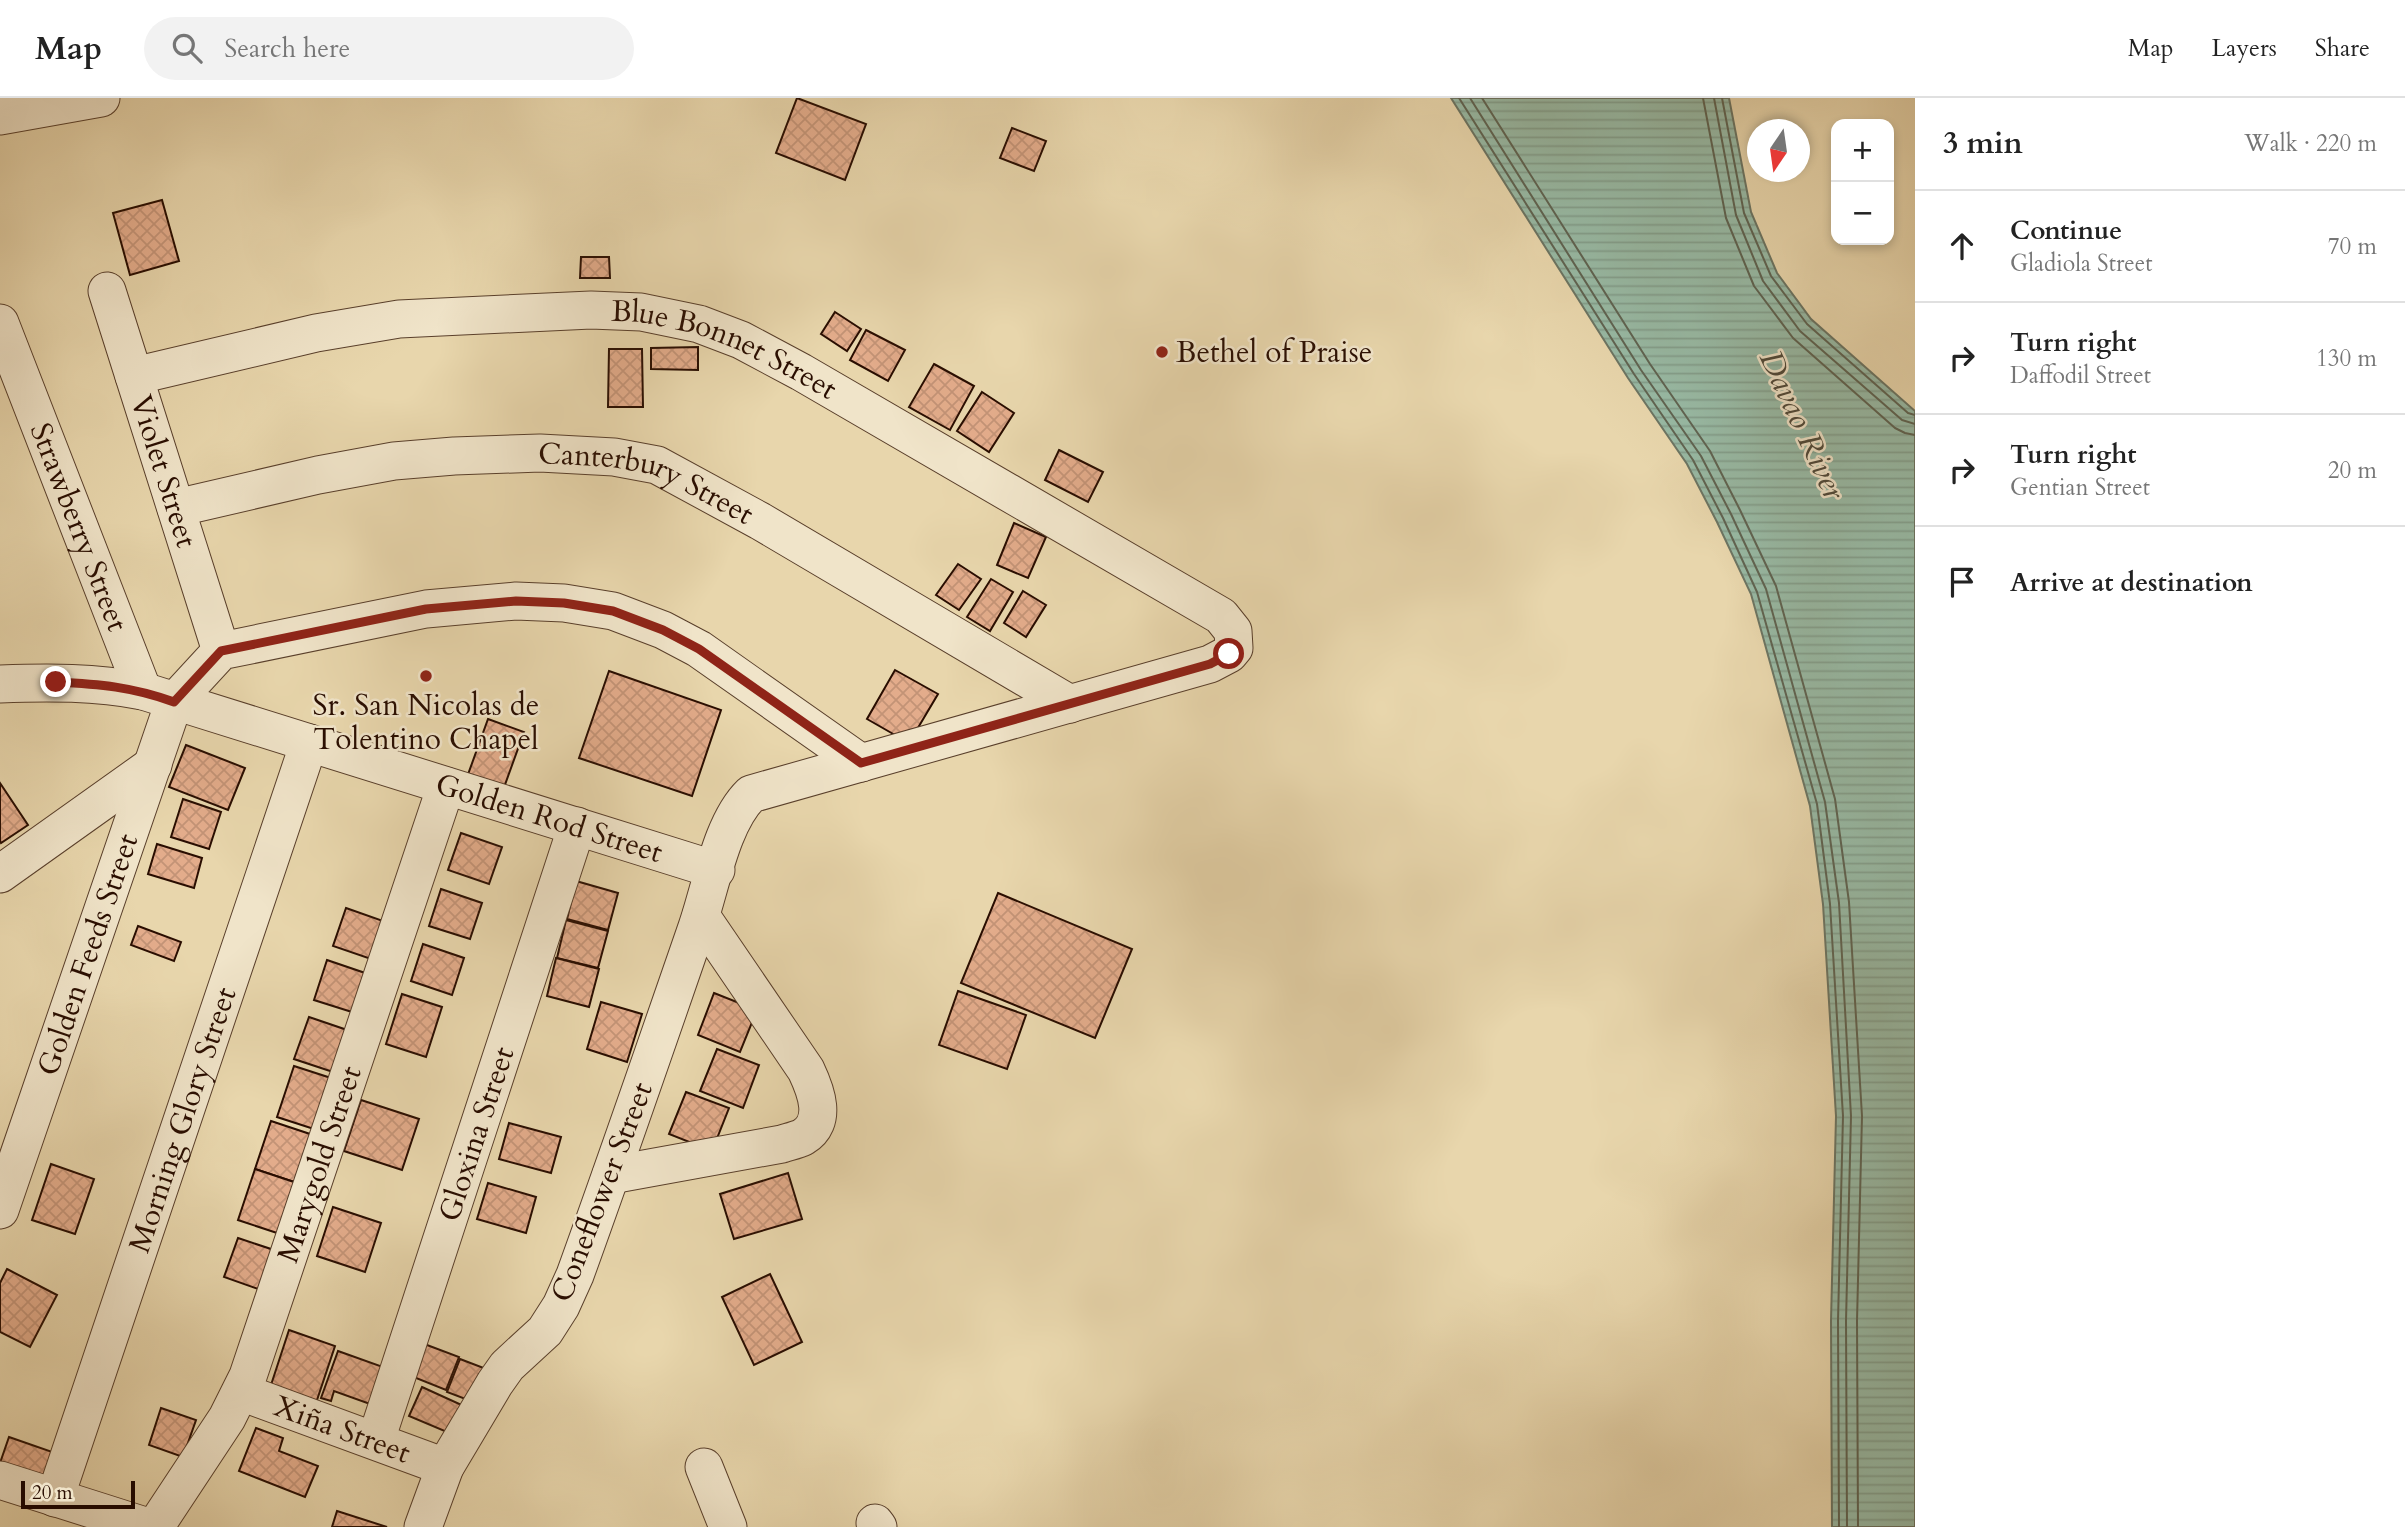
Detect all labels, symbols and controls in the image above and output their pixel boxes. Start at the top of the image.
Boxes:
search box [144,17,634,80]
text: Map [35,26,102,71]
icon: search [168,29,206,67]
text: Search here [224,31,350,66]
text: Map [2128,32,2174,65]
text: Layers [2212,32,2277,65]
text: Share [2315,32,2370,65]
north arrow [1747,119,1810,182]
map controls [1831,119,1894,245]
button: + [1831,119,1894,182]
text: 3 min [1943,123,2023,164]
text: Walk · 220 m [2244,128,2377,159]
button: − [1831,182,1894,245]
text: Continue [2010,213,2122,248]
icon: ahead [1943,227,1981,265]
text: 70 m [2328,231,2377,262]
text: Gladiola Street [2010,248,2152,279]
street label: Blue Bonnet Street [611,290,845,409]
text: Turn right [2010,325,2137,360]
place label: Bethel of Praise [1176,332,1372,373]
icon: right [1943,339,1981,377]
water label: Davao River [1748,343,1856,508]
text: 130 m [2316,343,2377,374]
marker: Bethel of Praise [1154,344,1170,360]
text: Daffodil Street [2010,360,2151,391]
street label: Violet Street [121,390,208,553]
street label: Strawberry Street [20,417,139,638]
street label: Canterbury Street [537,432,761,534]
text: Turn right [2010,437,2137,472]
icon: right [1943,451,1981,489]
text: 20 m [2328,455,2377,486]
text: Gentian Street [2010,472,2150,503]
icon: arrive [1943,563,1981,601]
text: Arrive at destination [2010,565,2253,600]
route start [1213,638,1244,669]
route end [40,666,71,697]
marker: Sr. San Nicolas de Tolentino Chapel [418,668,434,684]
place label: Sr. San Nicolas de Tolentino Chapel [313,685,539,760]
street label: Golden Rod Street [431,763,668,873]
street label: Golden Feeds Street [27,828,148,1081]
street label: Morning Glory Street [119,981,246,1258]
street label: Gloxina Street [429,1041,524,1226]
street label: Marygold Street [267,1060,371,1268]
street label: Coneflower Street [541,1076,663,1308]
street label: Xiña Street [268,1385,417,1473]
scale bar [21,1478,135,1510]
text: 20 m [32,1480,73,1506]

